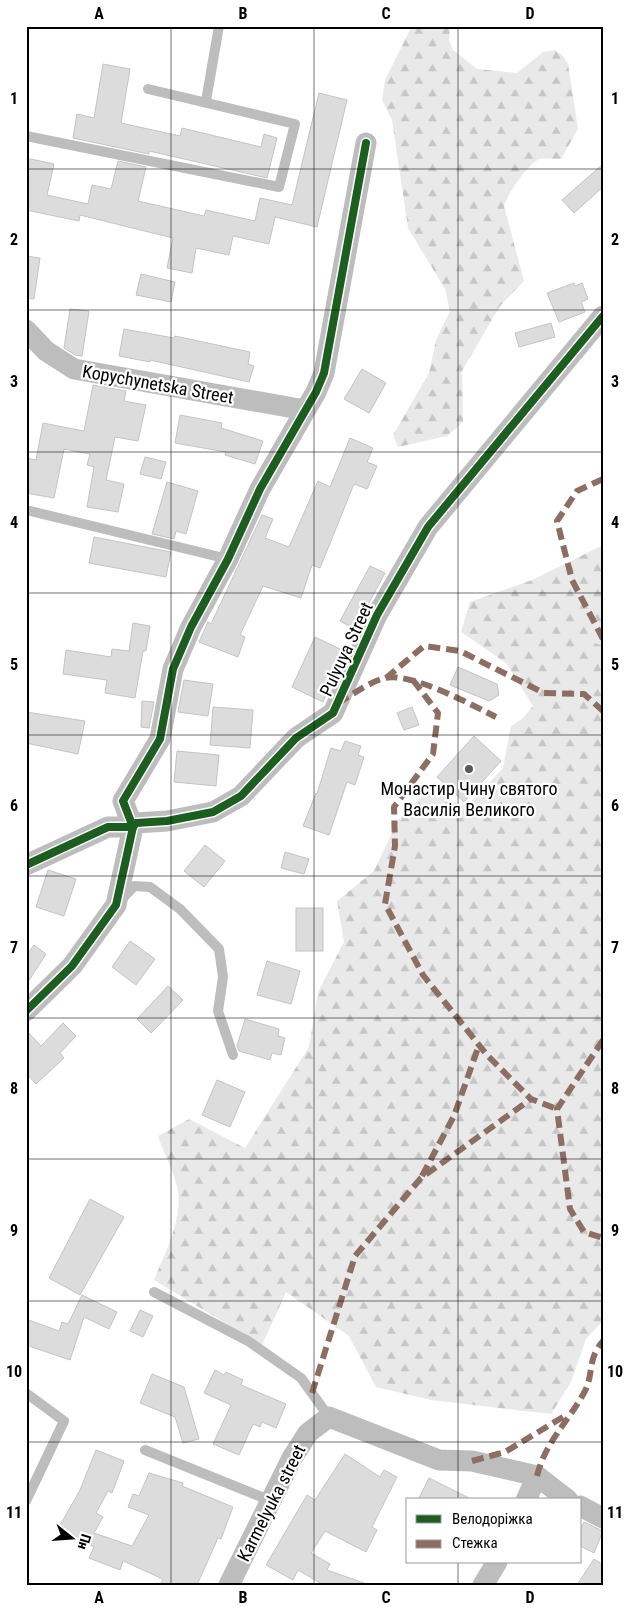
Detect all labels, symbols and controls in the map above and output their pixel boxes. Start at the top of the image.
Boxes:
text: A [94,4,104,23]
text: B [239,4,248,23]
text: C [381,4,391,23]
text: D [525,4,535,23]
text: 1 [10,89,18,108]
text: 1 [611,89,619,108]
text: 2 [10,230,18,249]
text: 2 [611,230,619,249]
street label: Kopychynetska Street [81,360,235,408]
text: 3 [10,372,18,391]
text: 3 [611,372,619,391]
text: 4 [10,513,18,532]
text: 4 [611,513,619,532]
street label: Pulyuya Street [315,599,377,699]
text: 5 [10,655,18,674]
text: 5 [611,655,619,674]
marker: Монастир Чину святого Василія Великого [463,763,475,775]
place label: Монастир Чину святого Василія Великого [380,778,558,820]
text: 6 [10,796,18,815]
text: 6 [611,796,619,815]
text: 7 [10,938,18,957]
text: 7 [611,938,619,957]
text: 8 [10,1079,18,1098]
text: 8 [611,1079,619,1098]
text: 9 [10,1221,18,1240]
text: 9 [611,1221,619,1240]
text: 10 [6,1362,22,1381]
text: 10 [607,1362,623,1381]
street label: Karmelyuka street [233,1441,309,1565]
legend [406,1498,582,1564]
text: 11 [6,1503,22,1522]
text: 11 [607,1503,623,1522]
text: Велодоріжка [452,1510,533,1528]
north arrow [48,1514,98,1564]
text: Пн [74,1532,94,1552]
text: Стежка [452,1534,498,1552]
text: A [94,1588,104,1607]
text: B [239,1588,248,1607]
text: C [381,1588,391,1607]
text: D [525,1588,535,1607]

